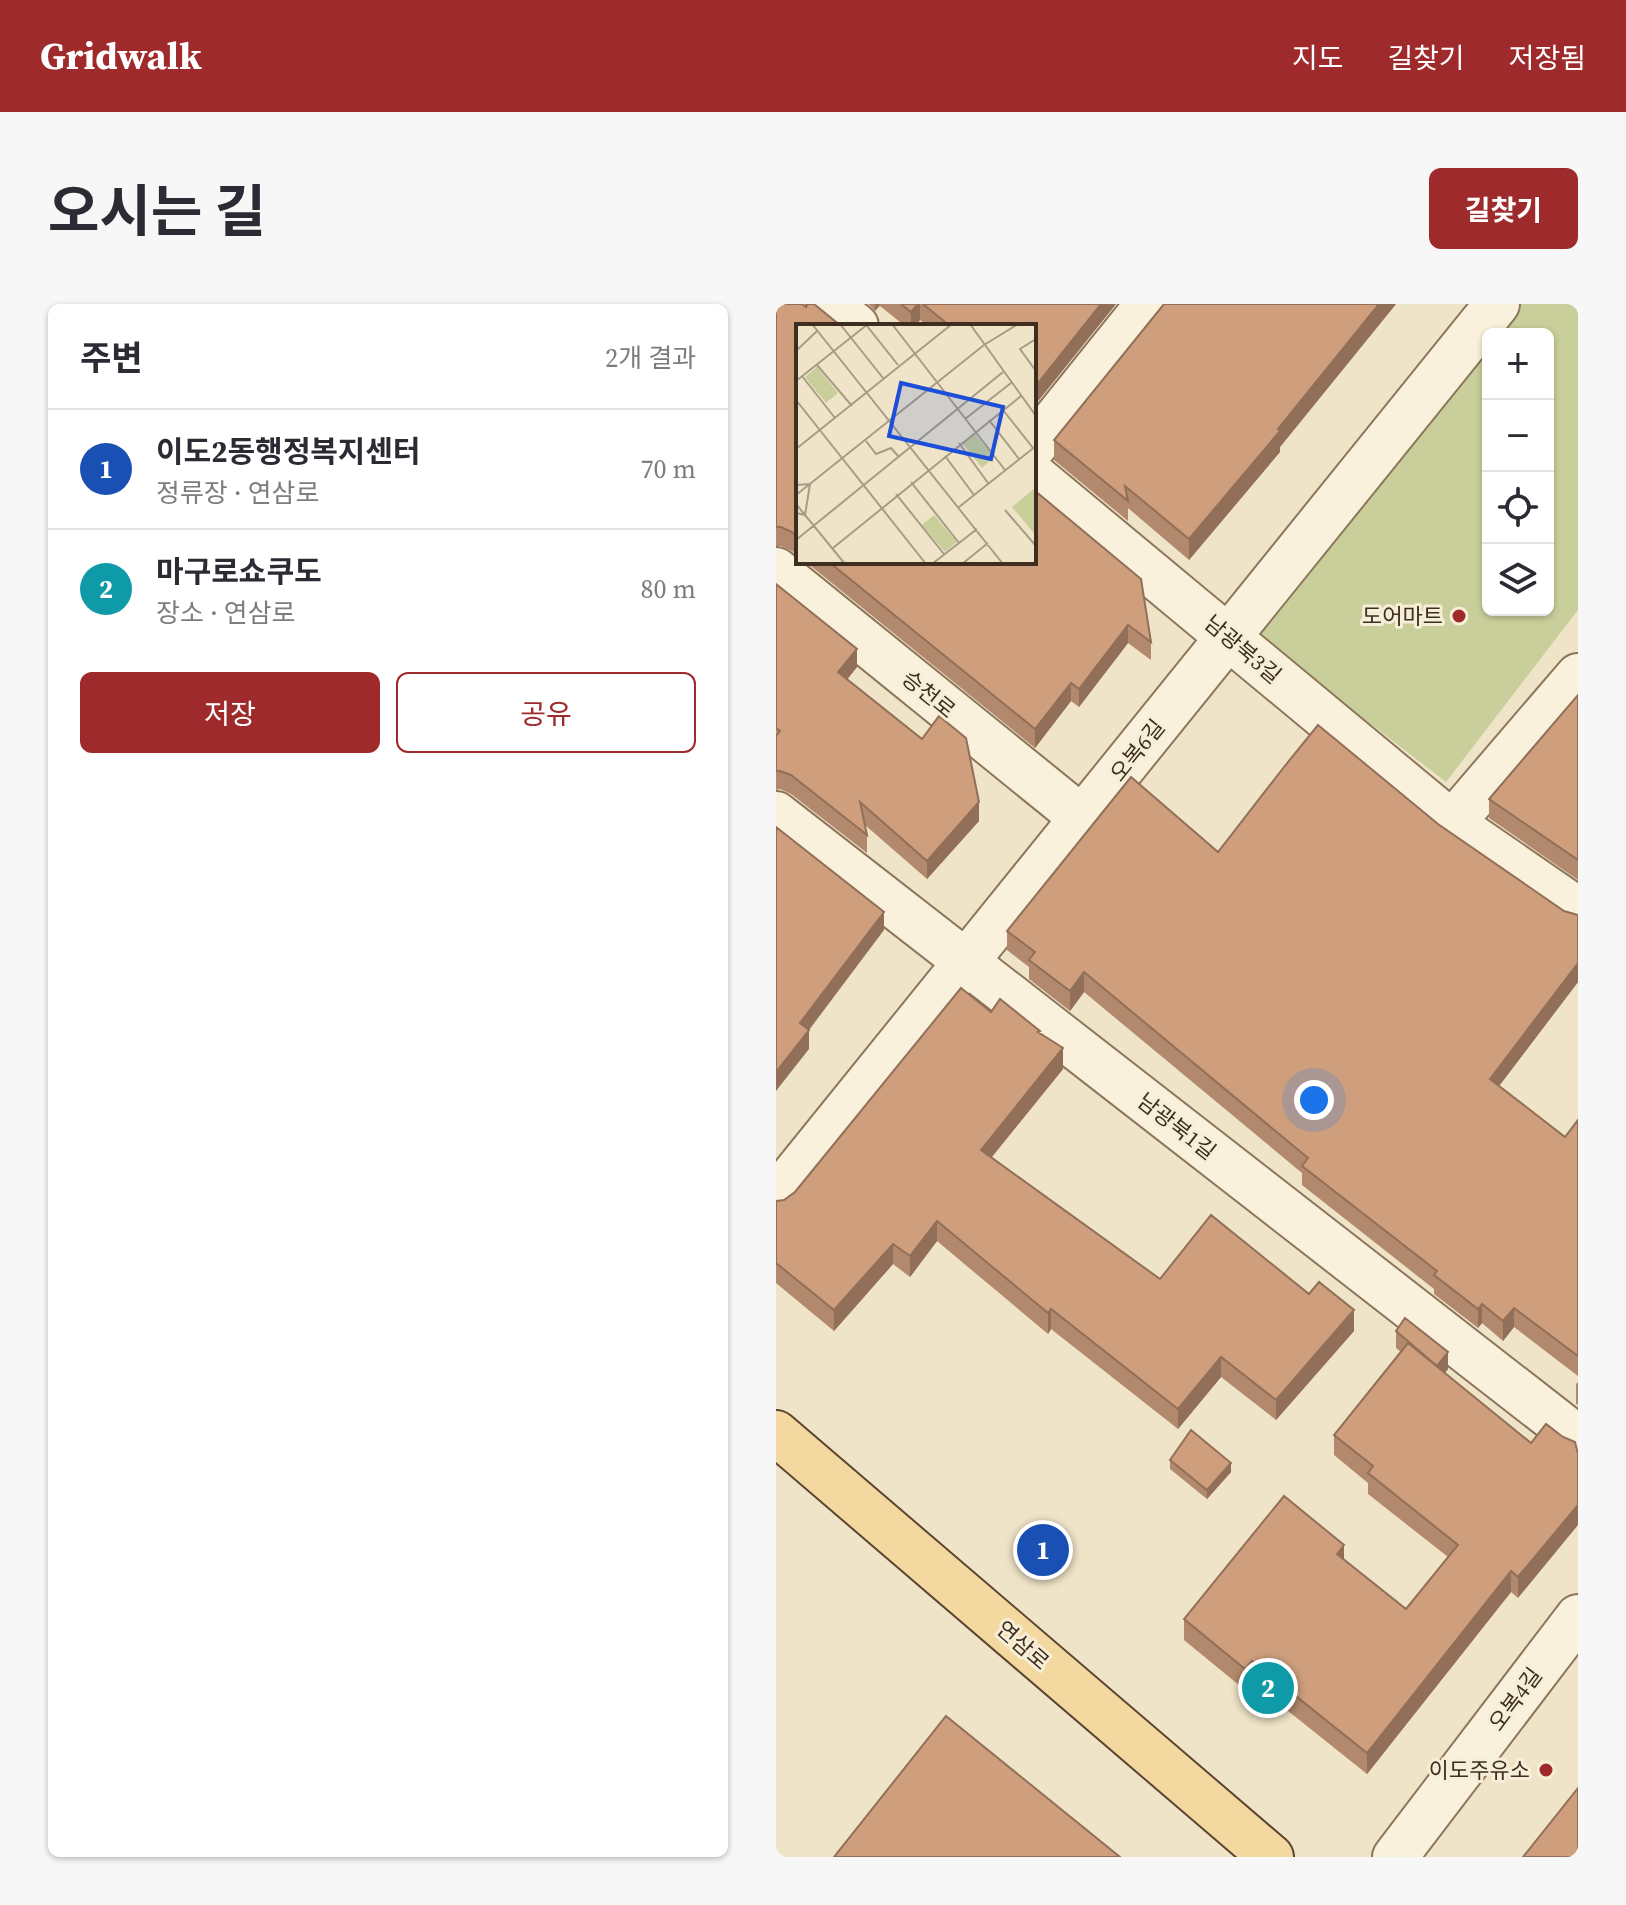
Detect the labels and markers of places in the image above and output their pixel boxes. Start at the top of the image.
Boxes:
place label: 도어마트 [1362,601,1443,631]
marker: 도어마트 [1450,607,1468,625]
pin: 1 [1017,1520,1069,1580]
pin: 2 [1242,1658,1294,1718]
place label: 이도주유소 [1429,1755,1530,1785]
marker: 이도주유소 [1537,1761,1555,1779]

